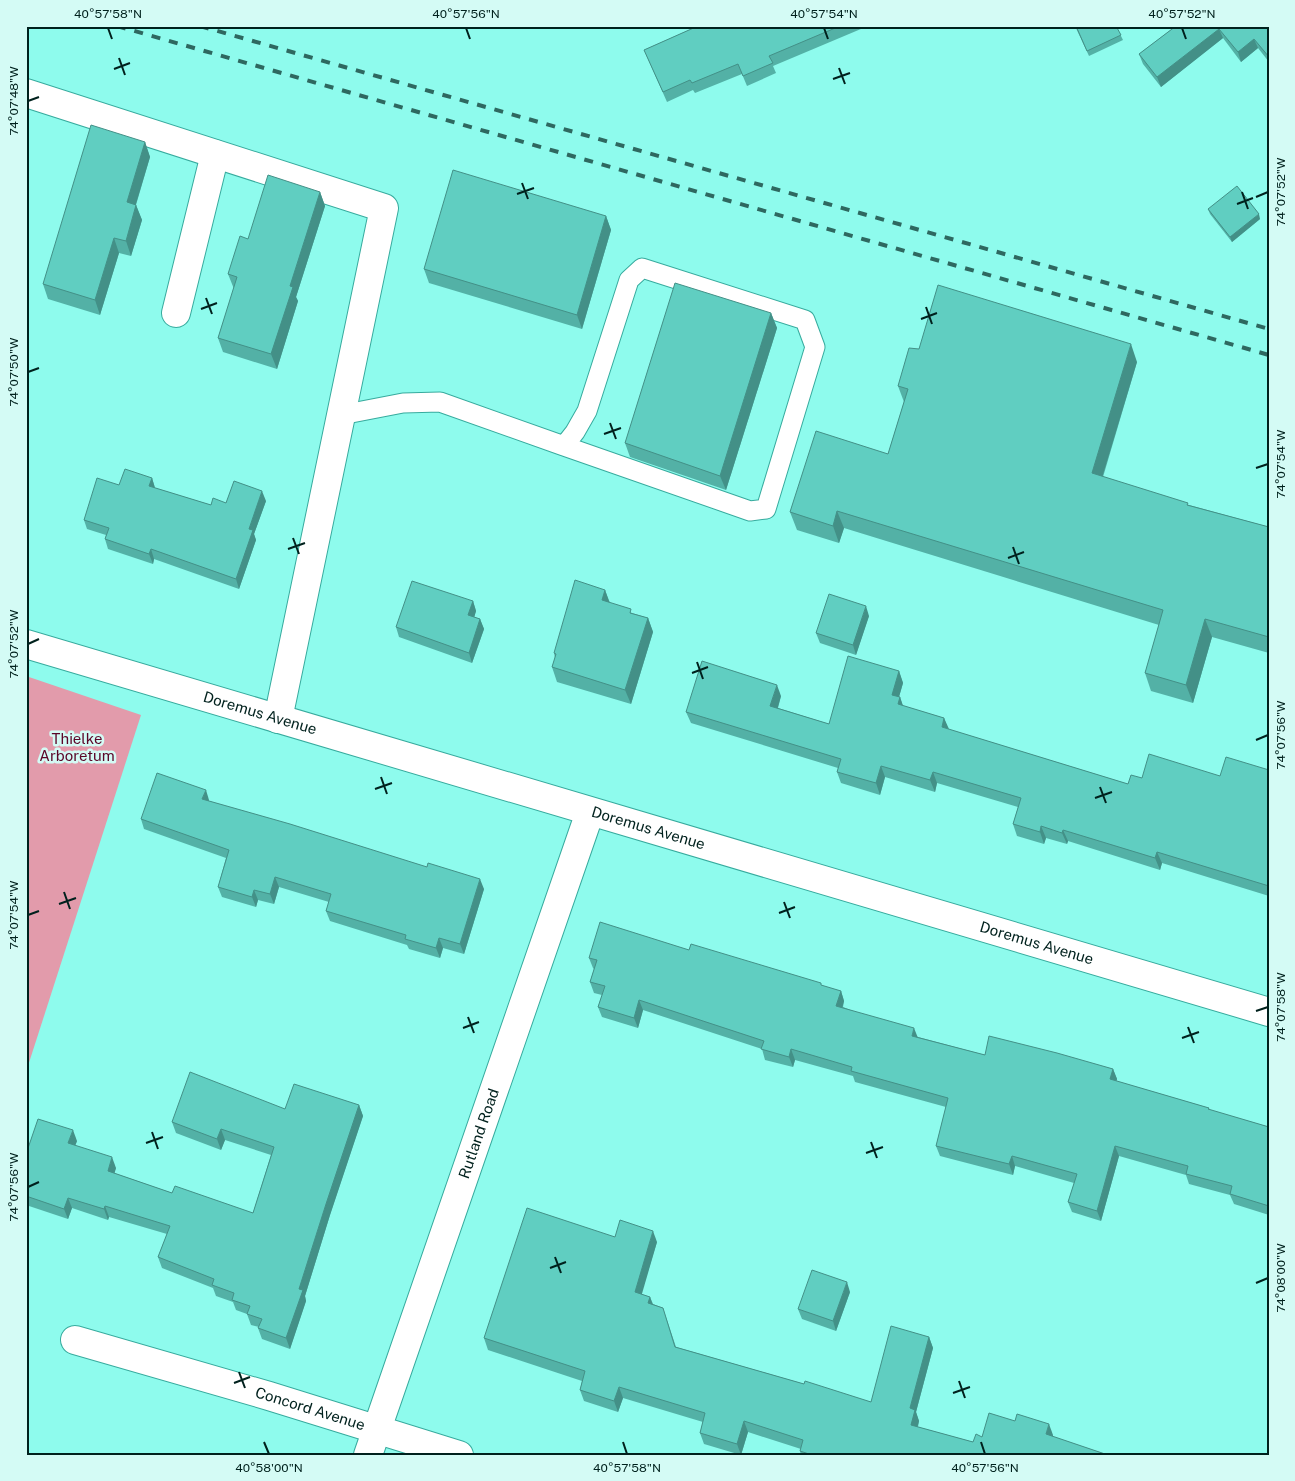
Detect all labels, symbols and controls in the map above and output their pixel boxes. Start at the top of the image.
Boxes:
text: 40°57'58"N [74,7,142,21]
text: 40°57'56"N [432,7,500,21]
text: 40°57'54"N [790,7,858,21]
text: 40°57'52"N [1148,7,1216,21]
text: 74°07'48"W [7,66,21,136]
text: 74°07'52"W [1274,157,1288,226]
text: 74°07'50"W [7,337,21,406]
text: 74°07'54"W [1274,429,1288,499]
text: 74°07'52"W [7,609,21,678]
street label: Doremus Avenue [201,688,319,738]
text: 74°07'56"W [1274,700,1288,770]
park label: Thielke Arboretum [39,730,115,764]
street label: Doremus Avenue [590,803,707,853]
text: 74°07'54"W [7,880,21,950]
street label: Doremus Avenue [978,918,1096,968]
text: 74°07'58"W [1274,972,1288,1042]
street label: Rutland Road [455,1086,502,1181]
text: 74°07'56"W [7,1152,21,1222]
text: 74°08'00"W [1274,1243,1288,1313]
street label: Concord Avenue [253,1383,367,1433]
text: 40°58'00"N [235,1461,303,1475]
text: 40°57'58"N [593,1461,661,1475]
text: 40°57'56"N [951,1461,1019,1475]

